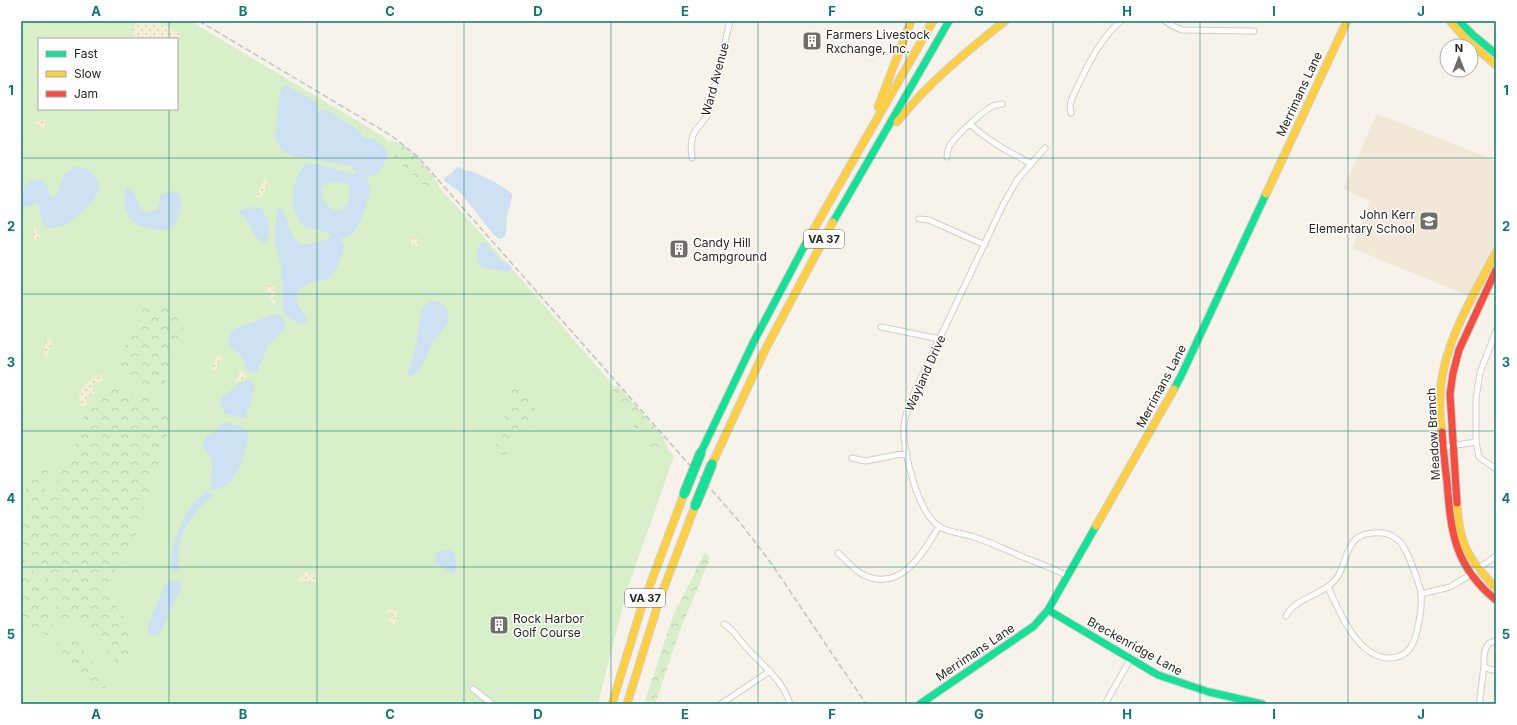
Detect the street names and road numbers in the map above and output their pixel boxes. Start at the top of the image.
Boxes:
street label: Ward Avenue [698,41,732,117]
street label: Merrimans Lane [1273,49,1325,139]
road number: VA 37 [804,230,844,248]
street label: Wayland Drive [902,333,948,413]
street label: Merrimans Lane [1133,342,1189,430]
street label: Meadow Branch [1423,387,1443,481]
road number: VA 37 [625,589,665,607]
street label: Breckenridge Lane [1085,614,1185,678]
street label: Merrimans Lane [933,620,1017,684]

